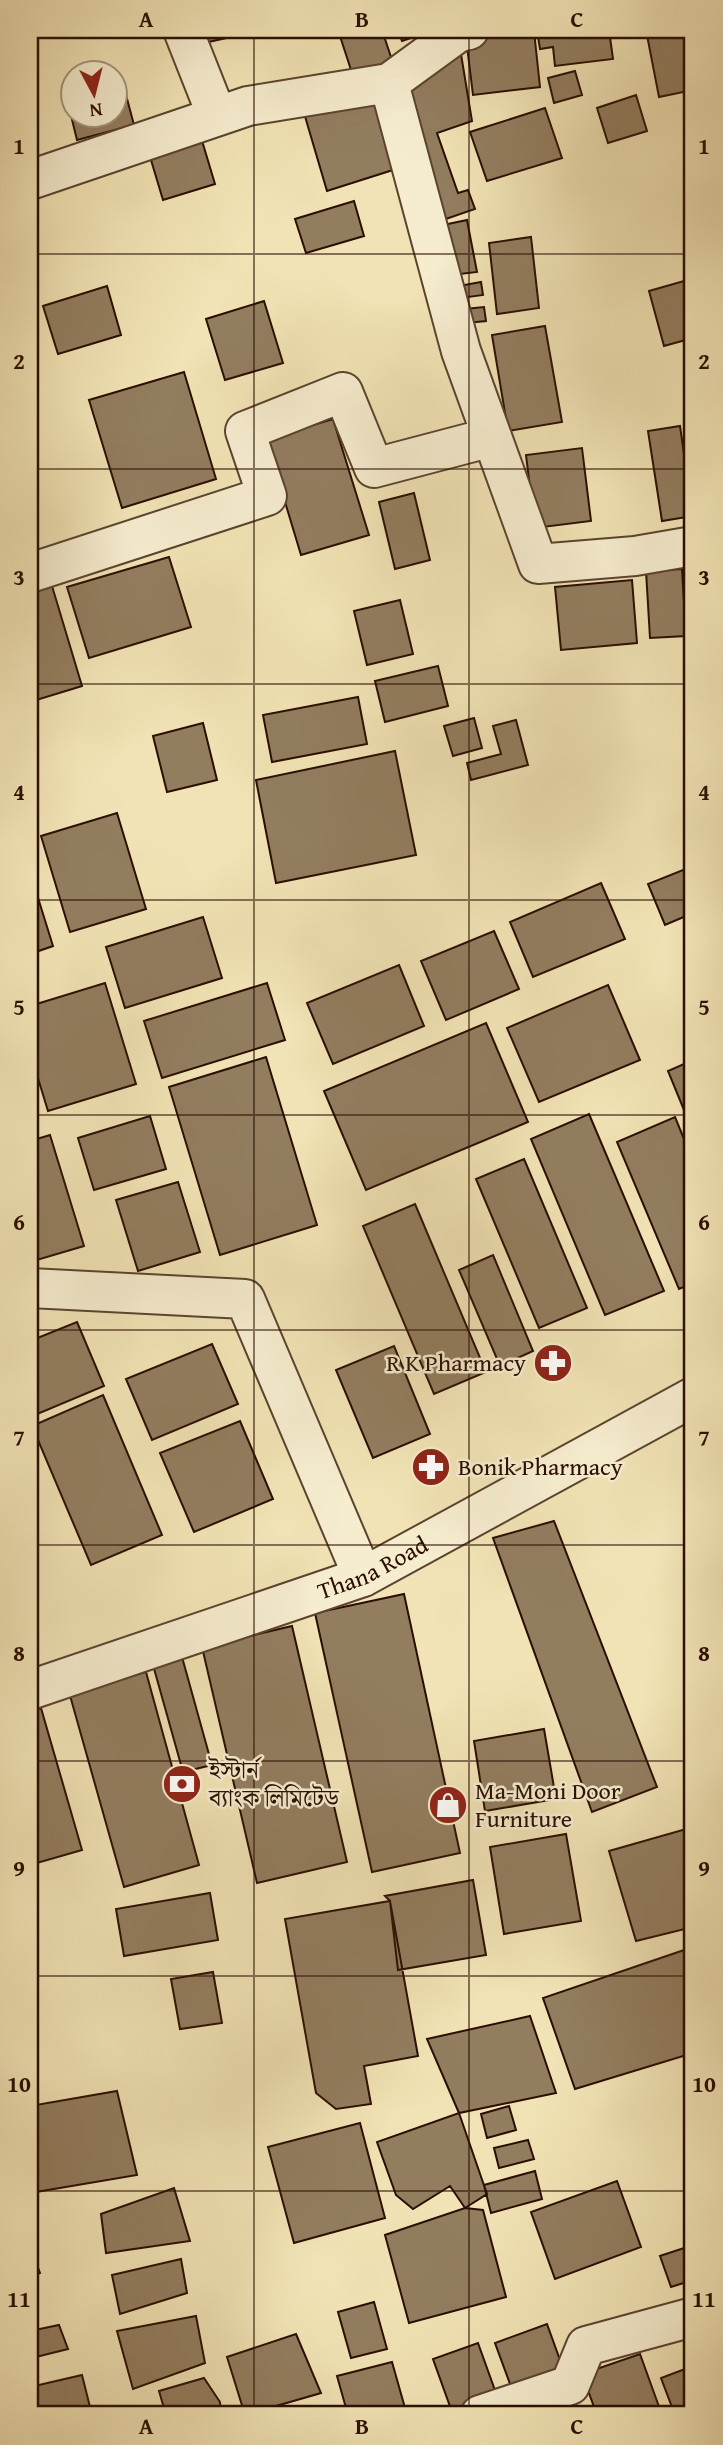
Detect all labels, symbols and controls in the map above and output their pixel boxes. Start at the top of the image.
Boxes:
text: A [139,2,154,35]
text: B [355,2,369,35]
text: C [570,2,584,35]
north arrow [60,60,130,130]
text: N [88,96,104,126]
text: 1 [13,129,25,162]
text: 1 [698,129,710,162]
text: 2 [13,344,25,377]
text: 2 [698,344,710,377]
text: 3 [13,560,25,593]
text: 3 [698,560,710,593]
text: 4 [13,775,25,808]
text: 4 [698,775,710,808]
text: 5 [13,990,25,1023]
text: 5 [698,990,710,1023]
text: 6 [13,1205,25,1238]
text: 6 [698,1205,710,1238]
pharmacy icon: R K Pharmacy [532,1342,574,1384]
place label: R K Pharmacy [386,1345,526,1380]
text: 7 [13,1421,25,1454]
text: 7 [698,1421,710,1454]
pharmacy icon: Bonik Pharmacy [410,1446,452,1488]
place label: Bonik Pharmacy [458,1449,623,1484]
street label: Thana Road [313,1527,434,1608]
text: 8 [13,1636,25,1669]
text: 8 [698,1636,710,1669]
place label: ইস্টার্ন ব্যাংক লিমিটেড [208,1752,340,1815]
bank icon: ইস্টার্ন ব্যাংক লিমিটেড [161,1763,203,1805]
place label: Ma-Moni Door Furniture [475,1773,621,1836]
shop icon: Ma-Moni Door Furniture [427,1784,469,1826]
text: 9 [13,1851,25,1884]
text: 9 [698,1851,710,1884]
text: 10 [7,2067,31,2100]
text: 10 [692,2067,716,2100]
text: 11 [7,2282,31,2315]
text: 11 [692,2282,716,2315]
text: A [139,2409,154,2442]
text: B [355,2409,369,2442]
text: C [570,2409,584,2442]

